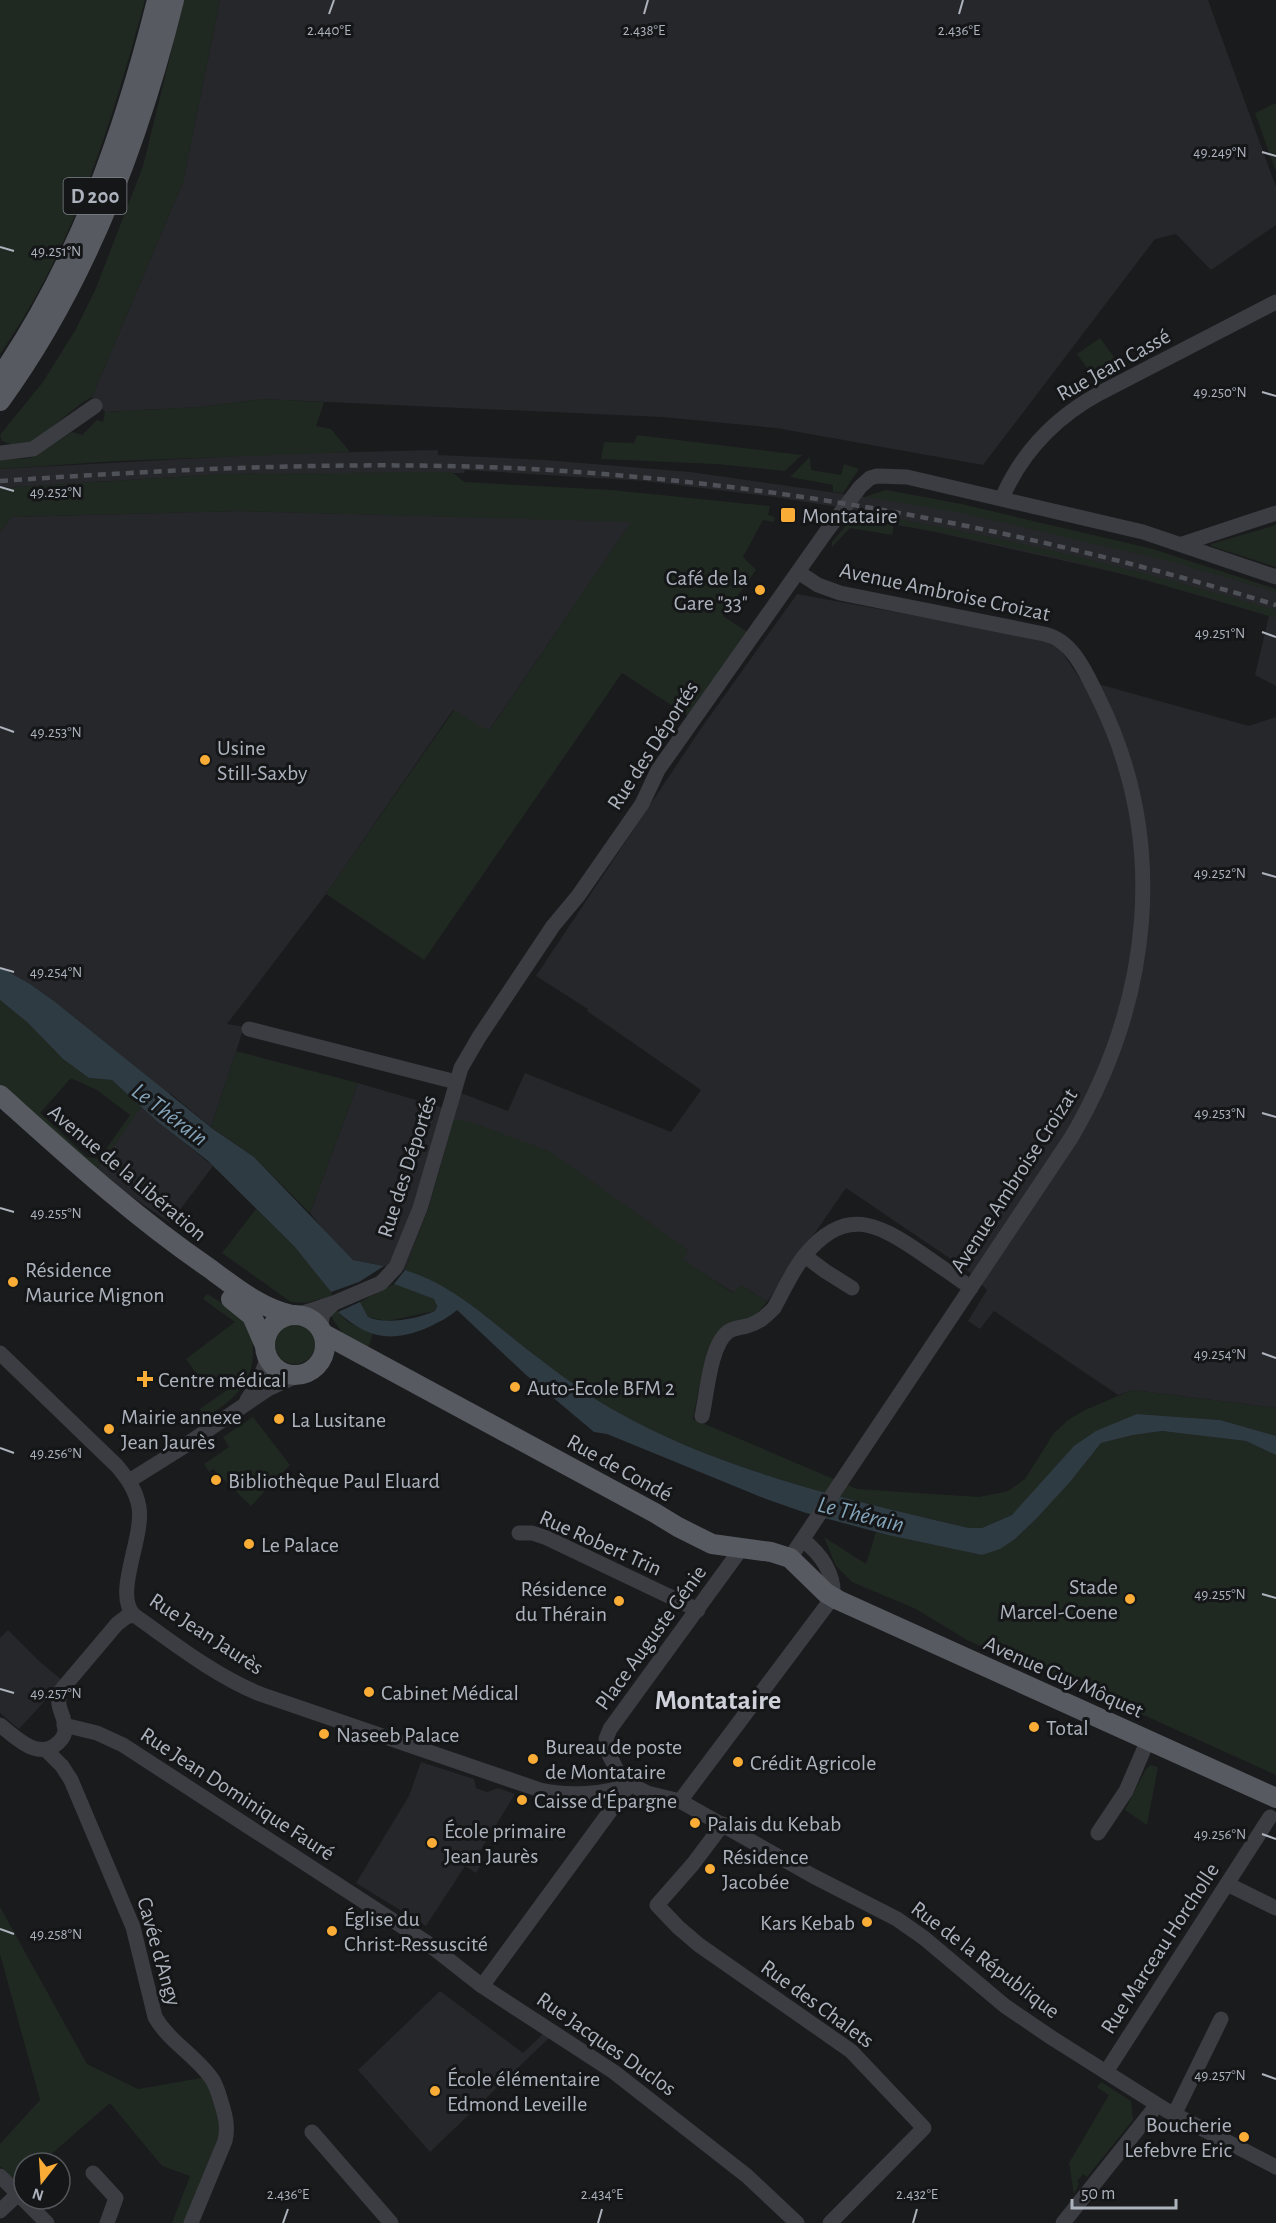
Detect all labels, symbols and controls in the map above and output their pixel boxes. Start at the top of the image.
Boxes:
text: 2.440°E [307,23,351,38]
text: 2.438°E [623,23,665,38]
text: 2.436°E [938,23,980,38]
text: 49.249°N [1193,145,1247,160]
road number: D 200 [64,178,127,214]
text: 49.251°N [31,244,81,259]
street label: Rue Jean Cassé [1053,325,1174,405]
text: 49.250°N [1193,385,1247,400]
text: 49.252°N [30,485,82,500]
place label: Montataire [802,505,898,527]
marker: Montataire [779,506,797,524]
street label: Avenue Ambroise Croizat [838,559,1052,625]
place label: Café de la Gare "33" [666,567,748,614]
marker: Café de la Gare "33" [753,583,767,597]
text: 49.251°N [1195,626,1245,641]
street label: Rue des Déportés [603,677,702,814]
text: 49.253°N [30,725,82,740]
place label: Usine Still-Saxby [217,737,308,784]
marker: Usine Still-Saxby [198,753,212,767]
text: 49.252°N [1194,866,1246,881]
text: 49.254°N [30,965,82,980]
water label: Le Thérain [127,1079,212,1151]
street label: Avenue Ambroise Croizat [946,1085,1081,1276]
street label: Rue des Déportés [374,1092,440,1240]
street label: Avenue de la Libération [44,1100,211,1245]
text: 49.253°N [1194,1106,1246,1121]
text: 49.255°N [30,1206,82,1221]
place label: Résidence Maurice Mignon [25,1259,165,1306]
marker: Résidence Maurice Mignon [6,1275,20,1289]
text: 49.254°N [1194,1347,1246,1362]
place label: Centre médical [158,1369,287,1391]
marker: Centre médical [136,1370,154,1388]
place label: Auto-Ecole BFM 2 [527,1377,675,1399]
marker: Auto-Ecole BFM 2 [508,1380,522,1394]
place label: Mairie annexe Jean Jaurès [121,1406,242,1453]
place label: La Lusitane [291,1409,386,1431]
marker: La Lusitane [272,1412,286,1426]
marker: Mairie annexe Jean Jaurès [102,1422,116,1436]
street label: Rue de Condé [563,1430,676,1506]
text: 49.256°N [30,1446,82,1461]
place label: Bibliothèque Paul Eluard [228,1470,440,1492]
marker: Bibliothèque Paul Eluard [209,1473,223,1487]
water label: Le Thérain [815,1493,906,1537]
street label: Rue Robert Trin [536,1506,665,1580]
place label: Le Palace [261,1534,339,1556]
marker: Le Palace [242,1537,256,1551]
street label: Place Auguste Génie [591,1561,711,1714]
place label: Stade Marcel-Coene [1000,1576,1118,1623]
place label: Résidence du Thérain [515,1578,607,1625]
text: 49.255°N [1194,1587,1246,1602]
street label: Rue Jean Jaurès [145,1589,267,1679]
marker: Stade Marcel-Coene [1123,1592,1137,1606]
marker: Résidence du Thérain [612,1594,626,1608]
street label: Avenue Guy Môquet [981,1632,1147,1722]
place label: Cabinet Médical [381,1682,519,1704]
marker: Cabinet Médical [362,1685,376,1699]
text: 49.257°N [30,1686,82,1701]
district label: Montataire [655,1687,781,1715]
place label: Total [1046,1717,1089,1739]
marker: Total [1027,1720,1041,1734]
street label: Rue Jean Dominique Fauré [137,1723,338,1865]
place label: Naseeb Palace [336,1724,459,1746]
marker: Naseeb Palace [317,1727,331,1741]
place label: Bureau de poste de Montataire [545,1736,682,1783]
marker: Bureau de poste de Montataire [526,1752,540,1766]
place label: Crédit Agricole [750,1752,876,1774]
marker: Crédit Agricole [731,1755,745,1769]
place label: Caisse d'Épargne [534,1789,677,1812]
marker: Caisse d'Épargne [515,1793,529,1807]
place label: Palais du Kebab [707,1813,841,1835]
marker: Palais du Kebab [688,1816,702,1830]
place label: École primaire Jean Jaurès [444,1819,566,1867]
text: 49.256°N [1194,1827,1246,1842]
marker: École primaire Jean Jaurès [425,1836,439,1850]
place label: Résidence Jacobée [722,1846,809,1893]
street label: Rue Marceau Horcholle [1097,1859,1223,2038]
marker: Résidence Jacobée [703,1862,717,1876]
street label: Cavée d'Angy [133,1894,185,2009]
street label: Rue de la République [907,1897,1064,2023]
place label: Église du Christ-Ressuscité [344,1907,488,1955]
place label: Kars Kebab [760,1912,855,1934]
marker: Kars Kebab [860,1915,874,1929]
marker: Église du Christ-Ressuscité [325,1924,339,1938]
text: 49.258°N [30,1927,82,1942]
street label: Rue des Chalets [757,1956,878,2052]
street label: Rue Jacques Duclos [533,1988,680,2100]
place label: École élémentaire Edmond Leveille [447,2067,600,2115]
text: 49.257°N [1194,2068,1246,2083]
marker: École élémentaire Edmond Leveille [428,2084,442,2098]
place label: Boucherie Lefebvre Eric [1124,2114,1233,2161]
marker: Boucherie Lefebvre Eric [1237,2130,1251,2144]
north arrow [12,2151,72,2211]
scale bar [1072,2172,1176,2210]
text: N [30,2185,46,2204]
text: 50 m [1081,2185,1115,2203]
text: 2.436°E [267,2187,309,2202]
text: 2.434°E [581,2187,623,2202]
text: 2.432°E [896,2187,938,2202]

